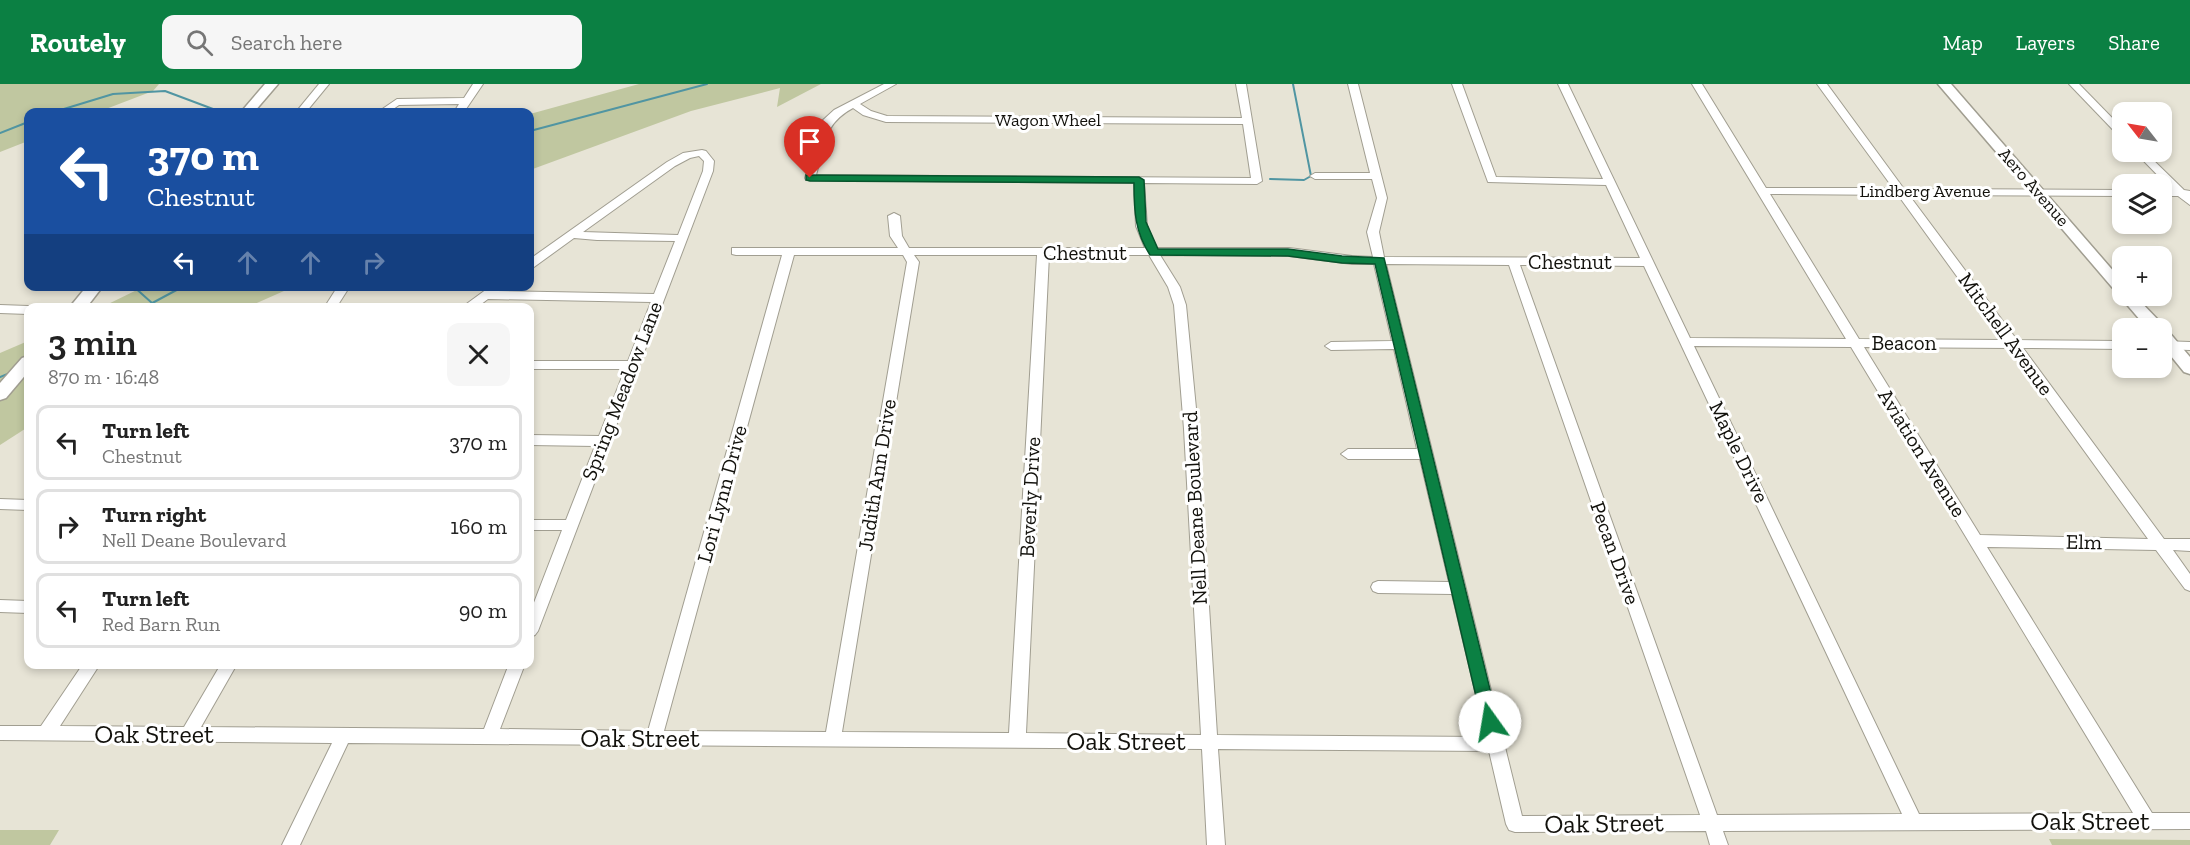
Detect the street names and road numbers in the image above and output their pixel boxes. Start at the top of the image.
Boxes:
street label: Wagon Wheel [995,109,1101,131]
street label: Aero Avenue [1994,143,2074,231]
street label: Lindberg Avenue [1859,180,1991,202]
street label: Chestnut [1043,240,1127,265]
street label: Chestnut [1528,249,1612,274]
street label: Mitchell Avenue [1954,268,2059,400]
street label: Spring Meadow Lane [576,298,667,484]
street label: Beacon [1871,330,1937,355]
street label: Aviation Avenue [1873,384,1972,522]
street label: Judith Ann Drive [852,397,901,553]
street label: Maple Drive [1704,397,1775,507]
street label: Nell Deane Boulevard [1177,410,1212,605]
street label: Lori Lynn Drive [691,422,752,565]
street label: Beverly Drive [1014,436,1045,558]
street label: Pecan Drive [1585,498,1646,608]
street label: Elm [2066,529,2102,554]
street label: Oak Street [94,718,214,750]
street label: Oak Street [580,722,700,754]
street label: Oak Street [1066,725,1186,757]
street label: Oak Street [2030,805,2150,837]
street label: Oak Street [1544,806,1664,840]

